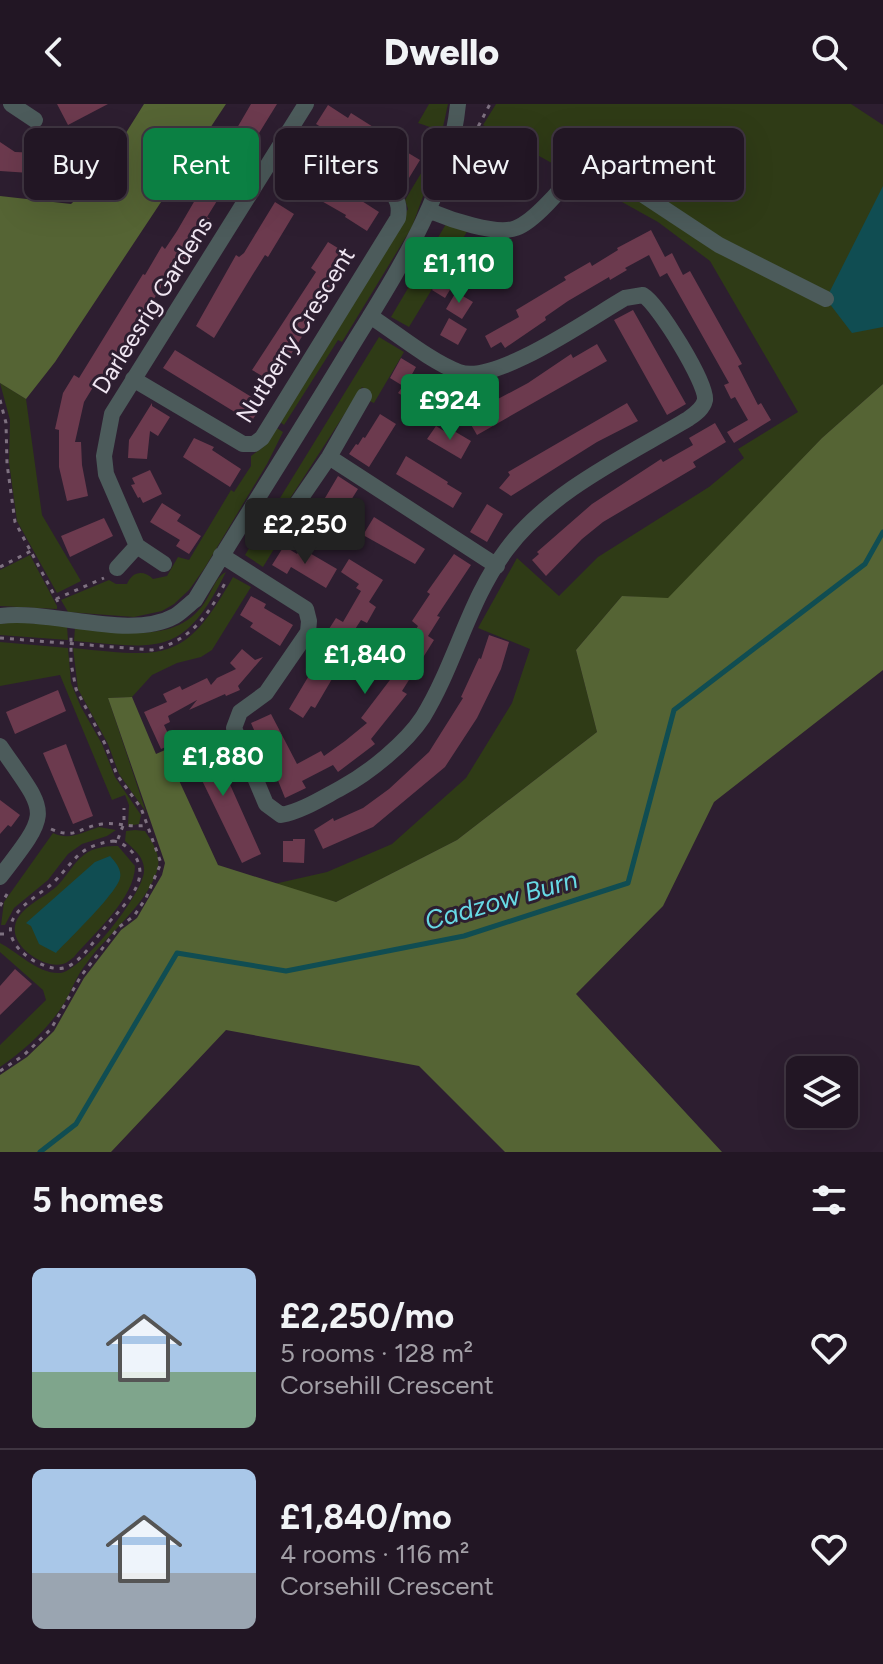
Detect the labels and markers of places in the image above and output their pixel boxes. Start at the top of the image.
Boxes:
pin: £1,110 [394,237,524,305]
pin: £924 [403,374,497,442]
pin: £2,250 [240,498,370,566]
pin: £1,840 [300,628,430,696]
pin: £1,880 [158,730,288,798]

